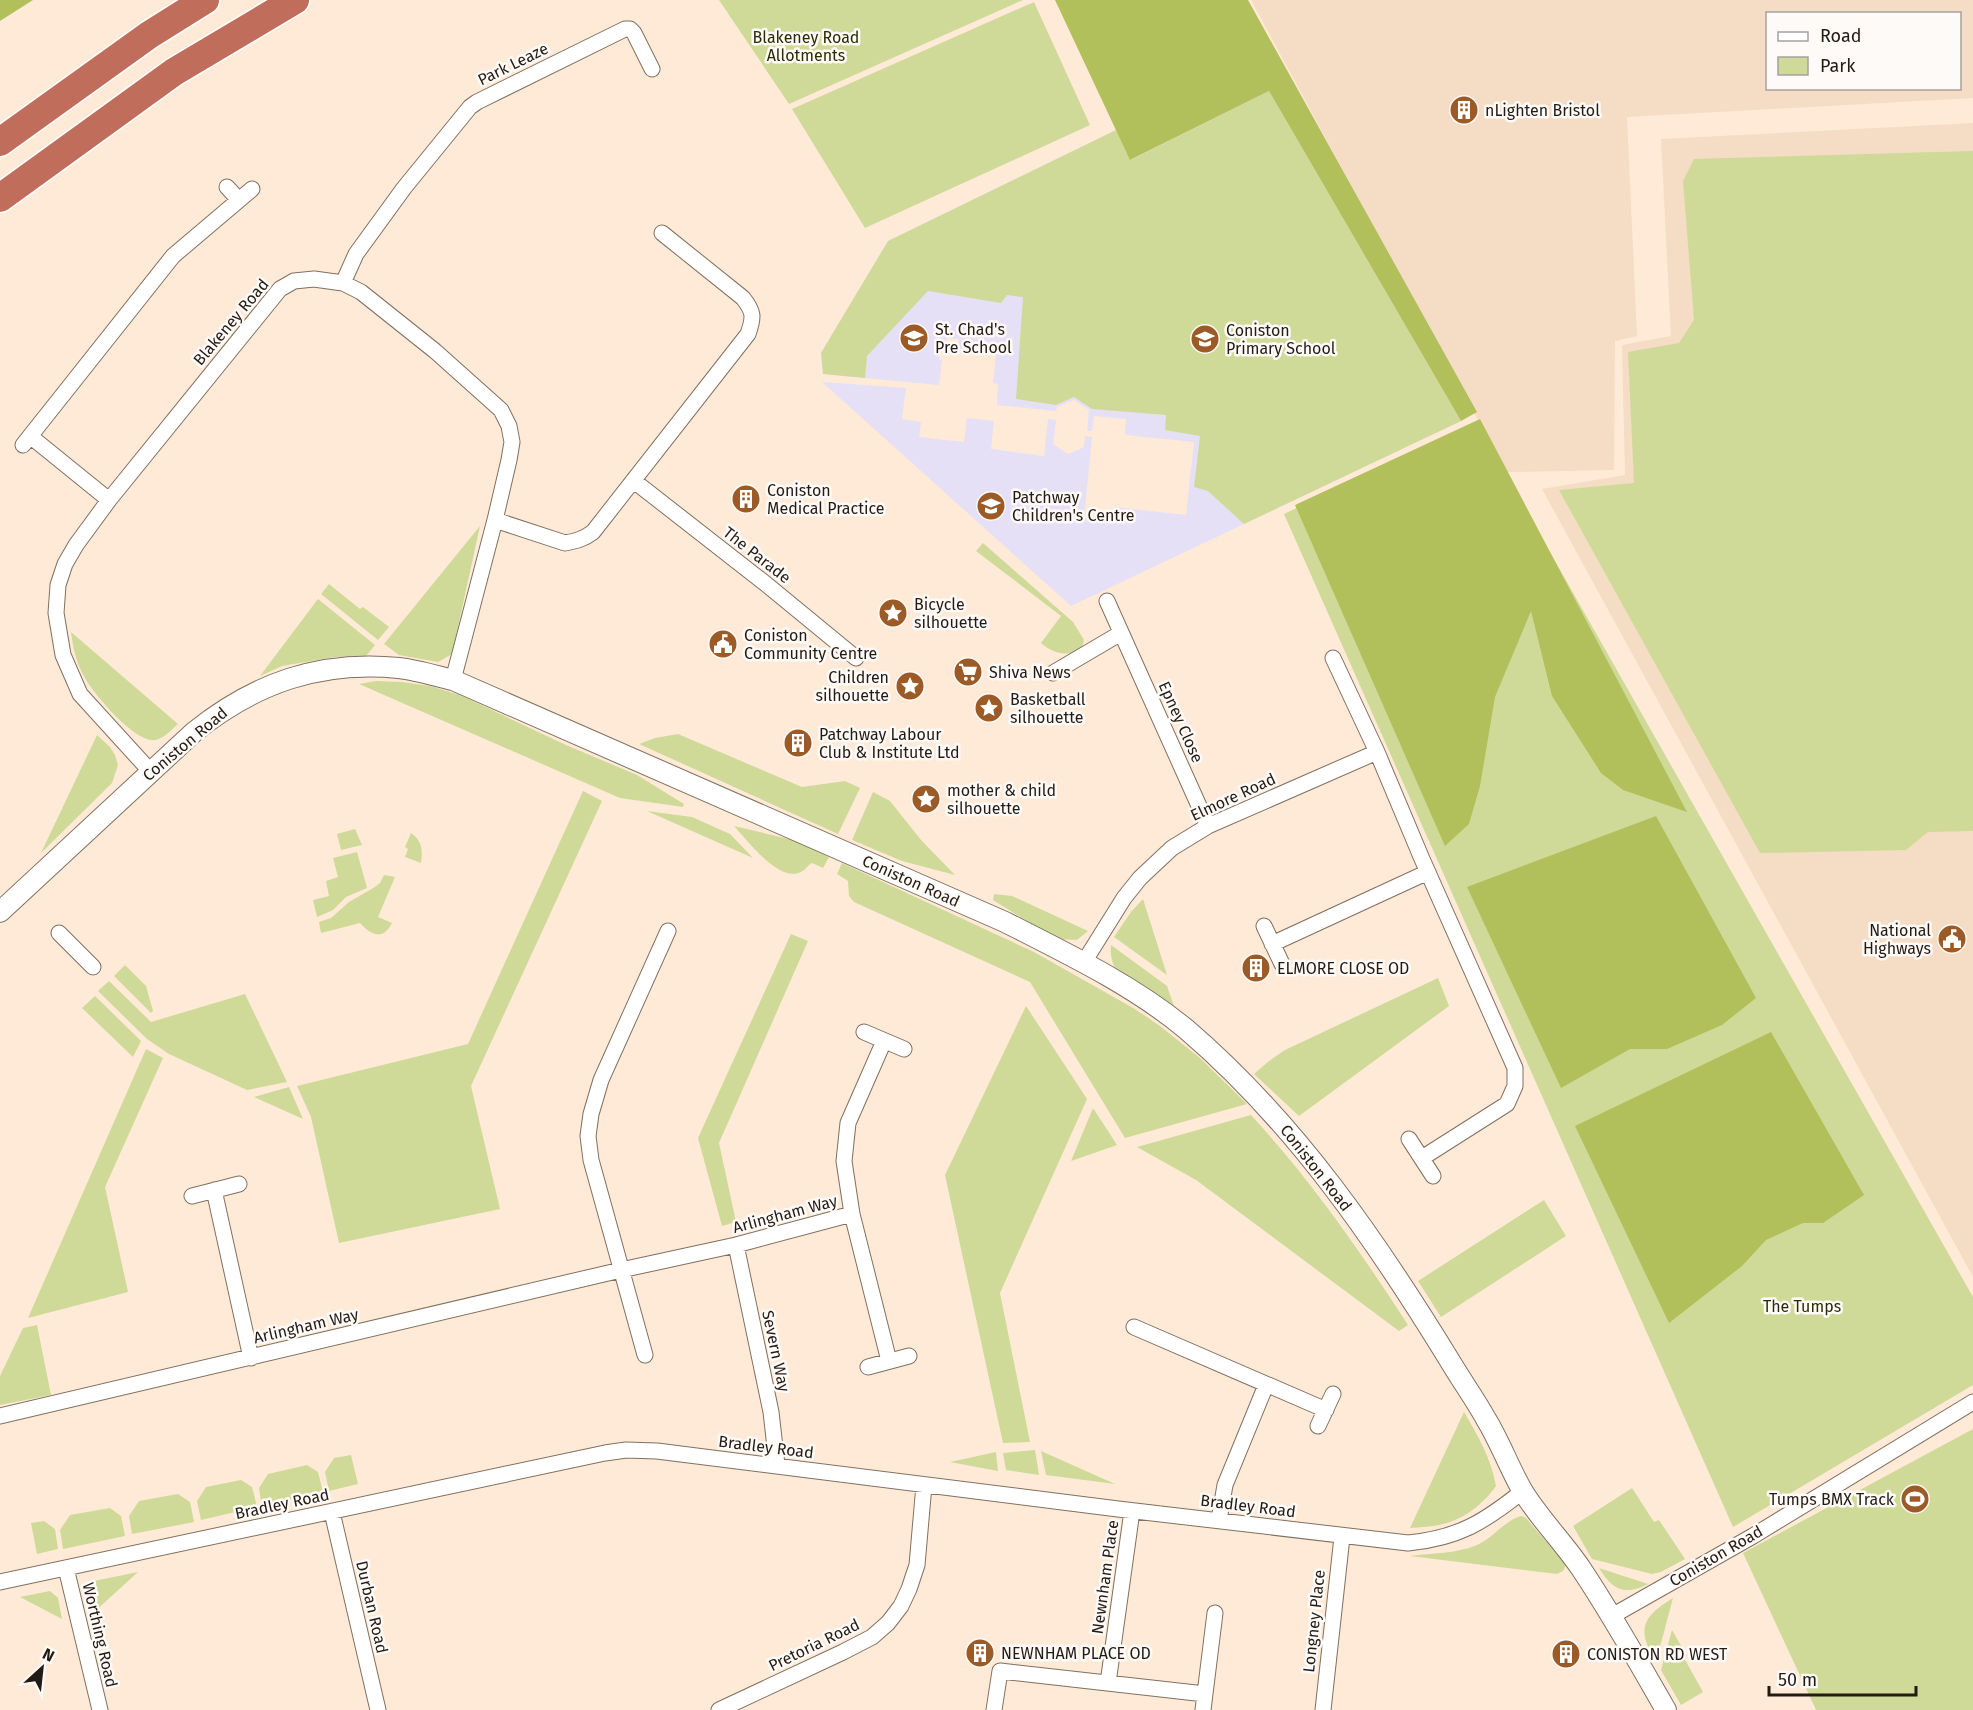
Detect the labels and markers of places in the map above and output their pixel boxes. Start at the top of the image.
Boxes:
building icon: nLighten Bristol [1448,94,1480,126]
place label: nLighten Bristol [1485,101,1600,120]
place label: St. Chad's Pre School [935,320,1012,357]
place label: Coniston Primary School [1226,321,1336,358]
school or university icon: St. Chad's Pre School [898,322,930,354]
school or university icon: Coniston Primary School [1189,323,1221,355]
place label: Coniston Medical Practice [767,481,885,518]
building icon: Coniston Medical Practice [730,483,762,515]
place label: Patchway Children's Centre [1012,488,1134,525]
school or university icon: Patchway Children's Centre [975,490,1007,522]
place label: Bicycle silhouette [914,595,987,632]
place icon: Bicycle silhouette [877,597,909,629]
place label: Coniston Community Centre [744,626,877,663]
public building icon: Coniston Community Centre [707,628,739,660]
supermarket icon: Shiva News [952,656,984,688]
place label: Shiva News [989,663,1071,682]
place label: Children silhouette [816,668,889,705]
place icon: Children silhouette [894,670,926,702]
place label: Basketball silhouette [1010,690,1086,727]
place icon: Basketball silhouette [973,692,1005,724]
place label: Patchway Labour Club & Institute Ltd [819,725,960,762]
building icon: Patchway Labour Club & Institute Ltd [782,727,814,759]
place label: mother & child silhouette [947,781,1056,818]
place icon: mother & child silhouette [910,783,942,815]
place label: National Highways [1863,921,1931,958]
public building icon: National Highways [1936,923,1968,955]
building icon: ELMORE CLOSE OD [1240,952,1272,984]
place label: ELMORE CLOSE OD [1277,959,1409,978]
sports icon: Tumps BMX Track [1899,1483,1931,1515]
place label: Tumps BMX Track [1769,1490,1895,1509]
building icon: NEWNHAM PLACE OD [964,1637,996,1669]
building icon: CONISTON RD WEST [1550,1638,1582,1670]
place label: NEWNHAM PLACE OD [1001,1644,1151,1663]
place label: CONISTON RD WEST [1587,1645,1728,1664]

